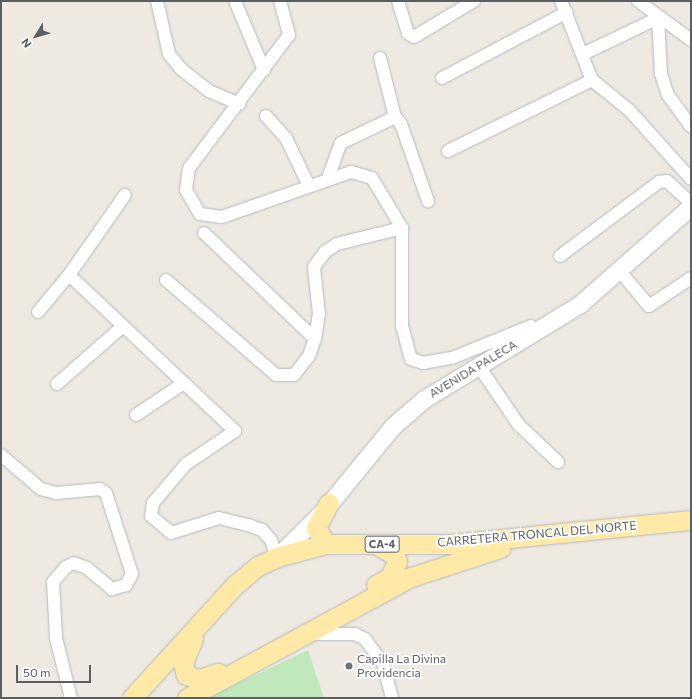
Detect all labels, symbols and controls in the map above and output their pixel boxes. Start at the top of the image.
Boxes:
north arrow [16,16,56,56]
text: N [18,36,34,51]
street label: AVENIDA PALECA [426,337,520,401]
street label: CARRETERA TRONCAL DEL NORTE [437,518,637,550]
road number: CA-4 [364,535,400,553]
place label: Capilla La Divina Providencia [357,652,446,680]
scale bar [18,657,93,683]
marker: Capilla La Divina Providencia [344,661,354,671]
text: 50 m [23,665,51,679]

